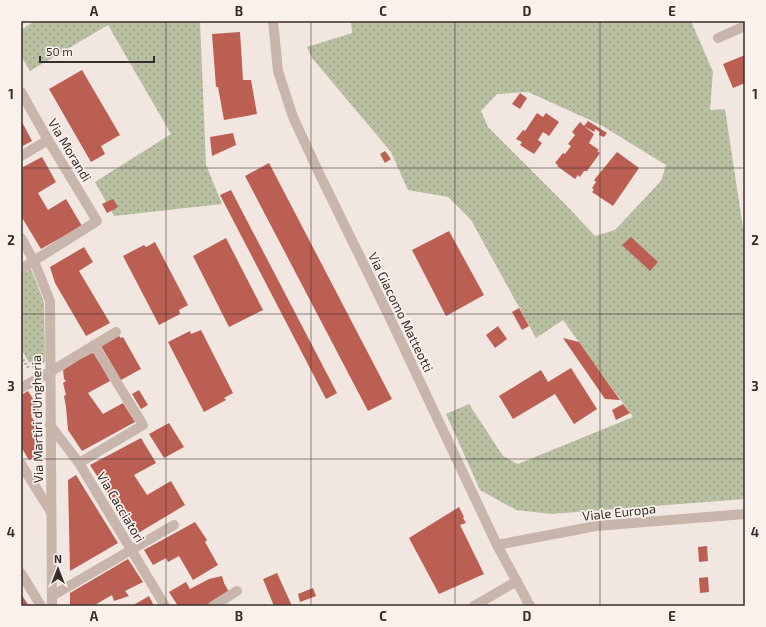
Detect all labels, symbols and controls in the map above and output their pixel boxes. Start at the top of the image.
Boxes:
text: A [90,3,99,19]
text: B [235,3,243,19]
text: C [379,3,387,19]
text: D [523,3,532,19]
text: E [668,3,676,19]
scale bar [40,38,154,64]
text: 50 m [46,44,73,58]
text: 1 [8,86,14,102]
text: 1 [752,86,758,102]
street label: Via Morandi [45,116,95,184]
text: 2 [7,232,15,248]
text: 2 [751,232,759,248]
street label: Via Giacomo Matteotti [365,250,437,374]
street label: Via Martiri d'Ungheria [28,355,46,483]
text: 3 [7,378,15,394]
text: 3 [751,378,759,394]
street label: Via Cacciatori [94,469,148,545]
street label: Viale Europa [581,500,657,524]
text: 4 [7,524,15,540]
text: 4 [751,524,759,540]
north arrow [38,549,78,589]
text: N [54,552,62,565]
text: A [90,608,99,624]
text: B [235,608,243,624]
text: C [379,608,387,624]
text: D [523,608,532,624]
text: E [668,608,676,624]

